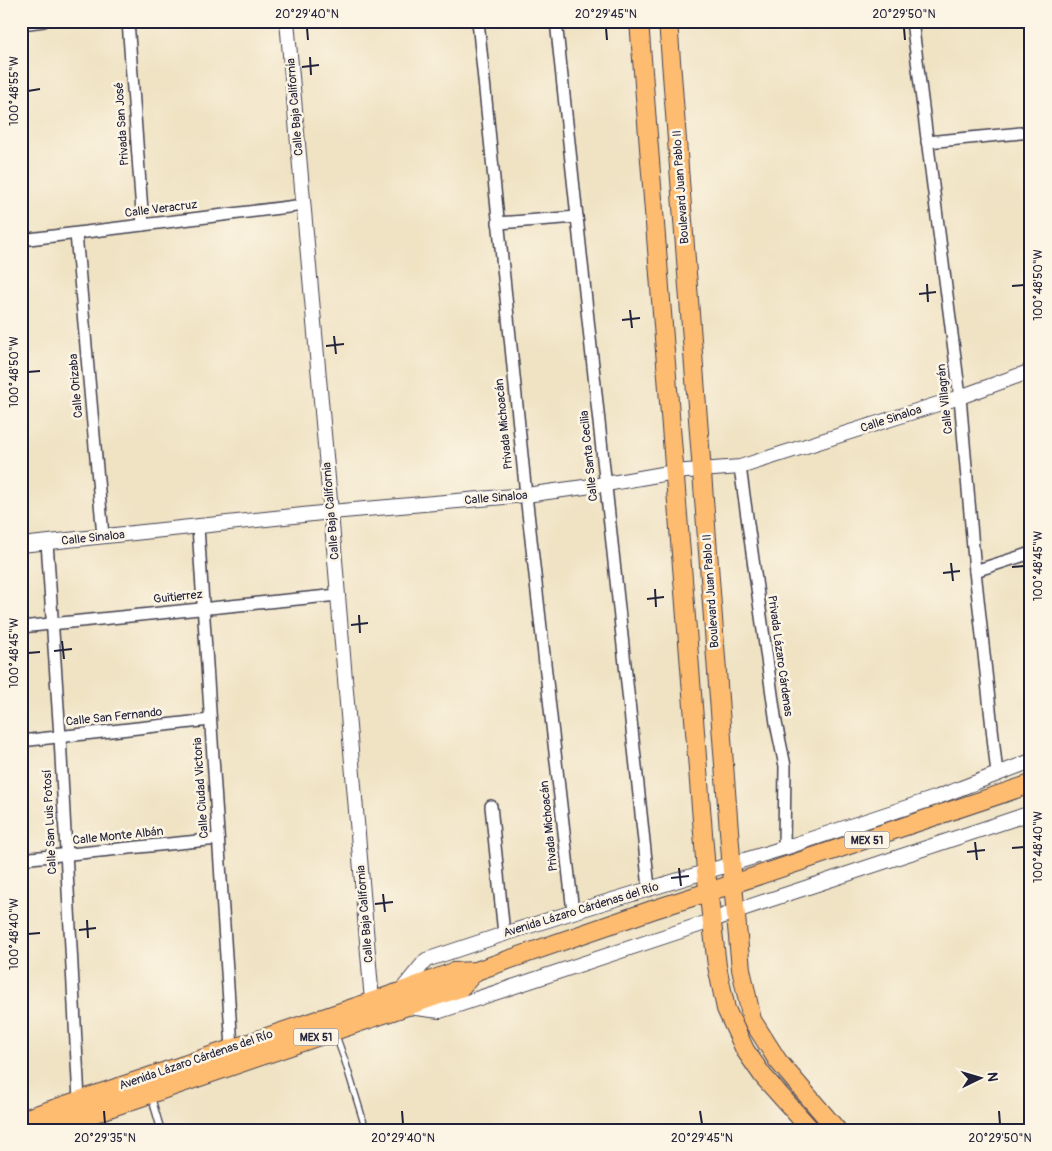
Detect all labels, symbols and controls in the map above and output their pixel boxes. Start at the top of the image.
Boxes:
text: 20°29'40"N [275,7,339,22]
text: 20°29'45"N [575,7,637,22]
text: 20°29'50"N [872,7,936,22]
text: 100°48'55"W [7,56,22,126]
street label: Calle Baja California [283,57,307,156]
street label: Privada San José [112,82,132,166]
street label: Boulevard Juan Pablo II [670,129,692,245]
street label: Calle Veracruz [124,197,198,221]
text: 100°48'50"W [1031,249,1046,321]
text: 100°48'50"W [7,336,22,408]
street label: Calle Orizaba [66,353,86,419]
street label: Calle Villagrán [934,363,956,435]
street label: Privada Michoacán [492,378,516,470]
street label: Calle Sinaloa [858,402,924,436]
street label: Calle Santa Cecilia [577,409,601,502]
street label: Calle Baja California [319,461,343,560]
street label: Calle Sinaloa [464,488,529,508]
street label: Calle Sinaloa [61,527,126,549]
text: 100°48'45"W [1031,531,1046,601]
street label: Boulevard Juan Pablo II [700,533,722,649]
street label: Guitierrez [153,587,203,607]
street label: Privada Lázaro Cárdenas [764,595,796,718]
text: 100°48'45"W [7,618,22,688]
street label: Calle San Fernando [65,704,163,730]
street label: Calle Ciudad Victoria [190,736,212,839]
street label: Calle San Luis Potosí [40,769,60,875]
street label: Privada Michoacán [537,780,561,872]
text: 100°48'40"W [1031,811,1046,883]
street label: Calle Monte Albán [72,824,164,848]
road number: MEX 51 [844,832,890,848]
street label: Calle Baja California [353,864,377,963]
street label: Avenida Lázaro Cárdenas del Río [502,879,661,941]
text: 100°48'40"W [7,898,22,970]
street label: Avenida Lázaro Cárdenas del Río [117,1026,275,1093]
road number: MEX 51 [294,1028,338,1046]
north arrow [954,1054,1004,1104]
text: N [984,1071,1001,1082]
text: 20°29'35"N [74,1131,136,1146]
text: 20°29'40"N [371,1131,435,1146]
text: 20°29'45"N [671,1131,733,1146]
text: 20°29'50"N [968,1131,1032,1146]

